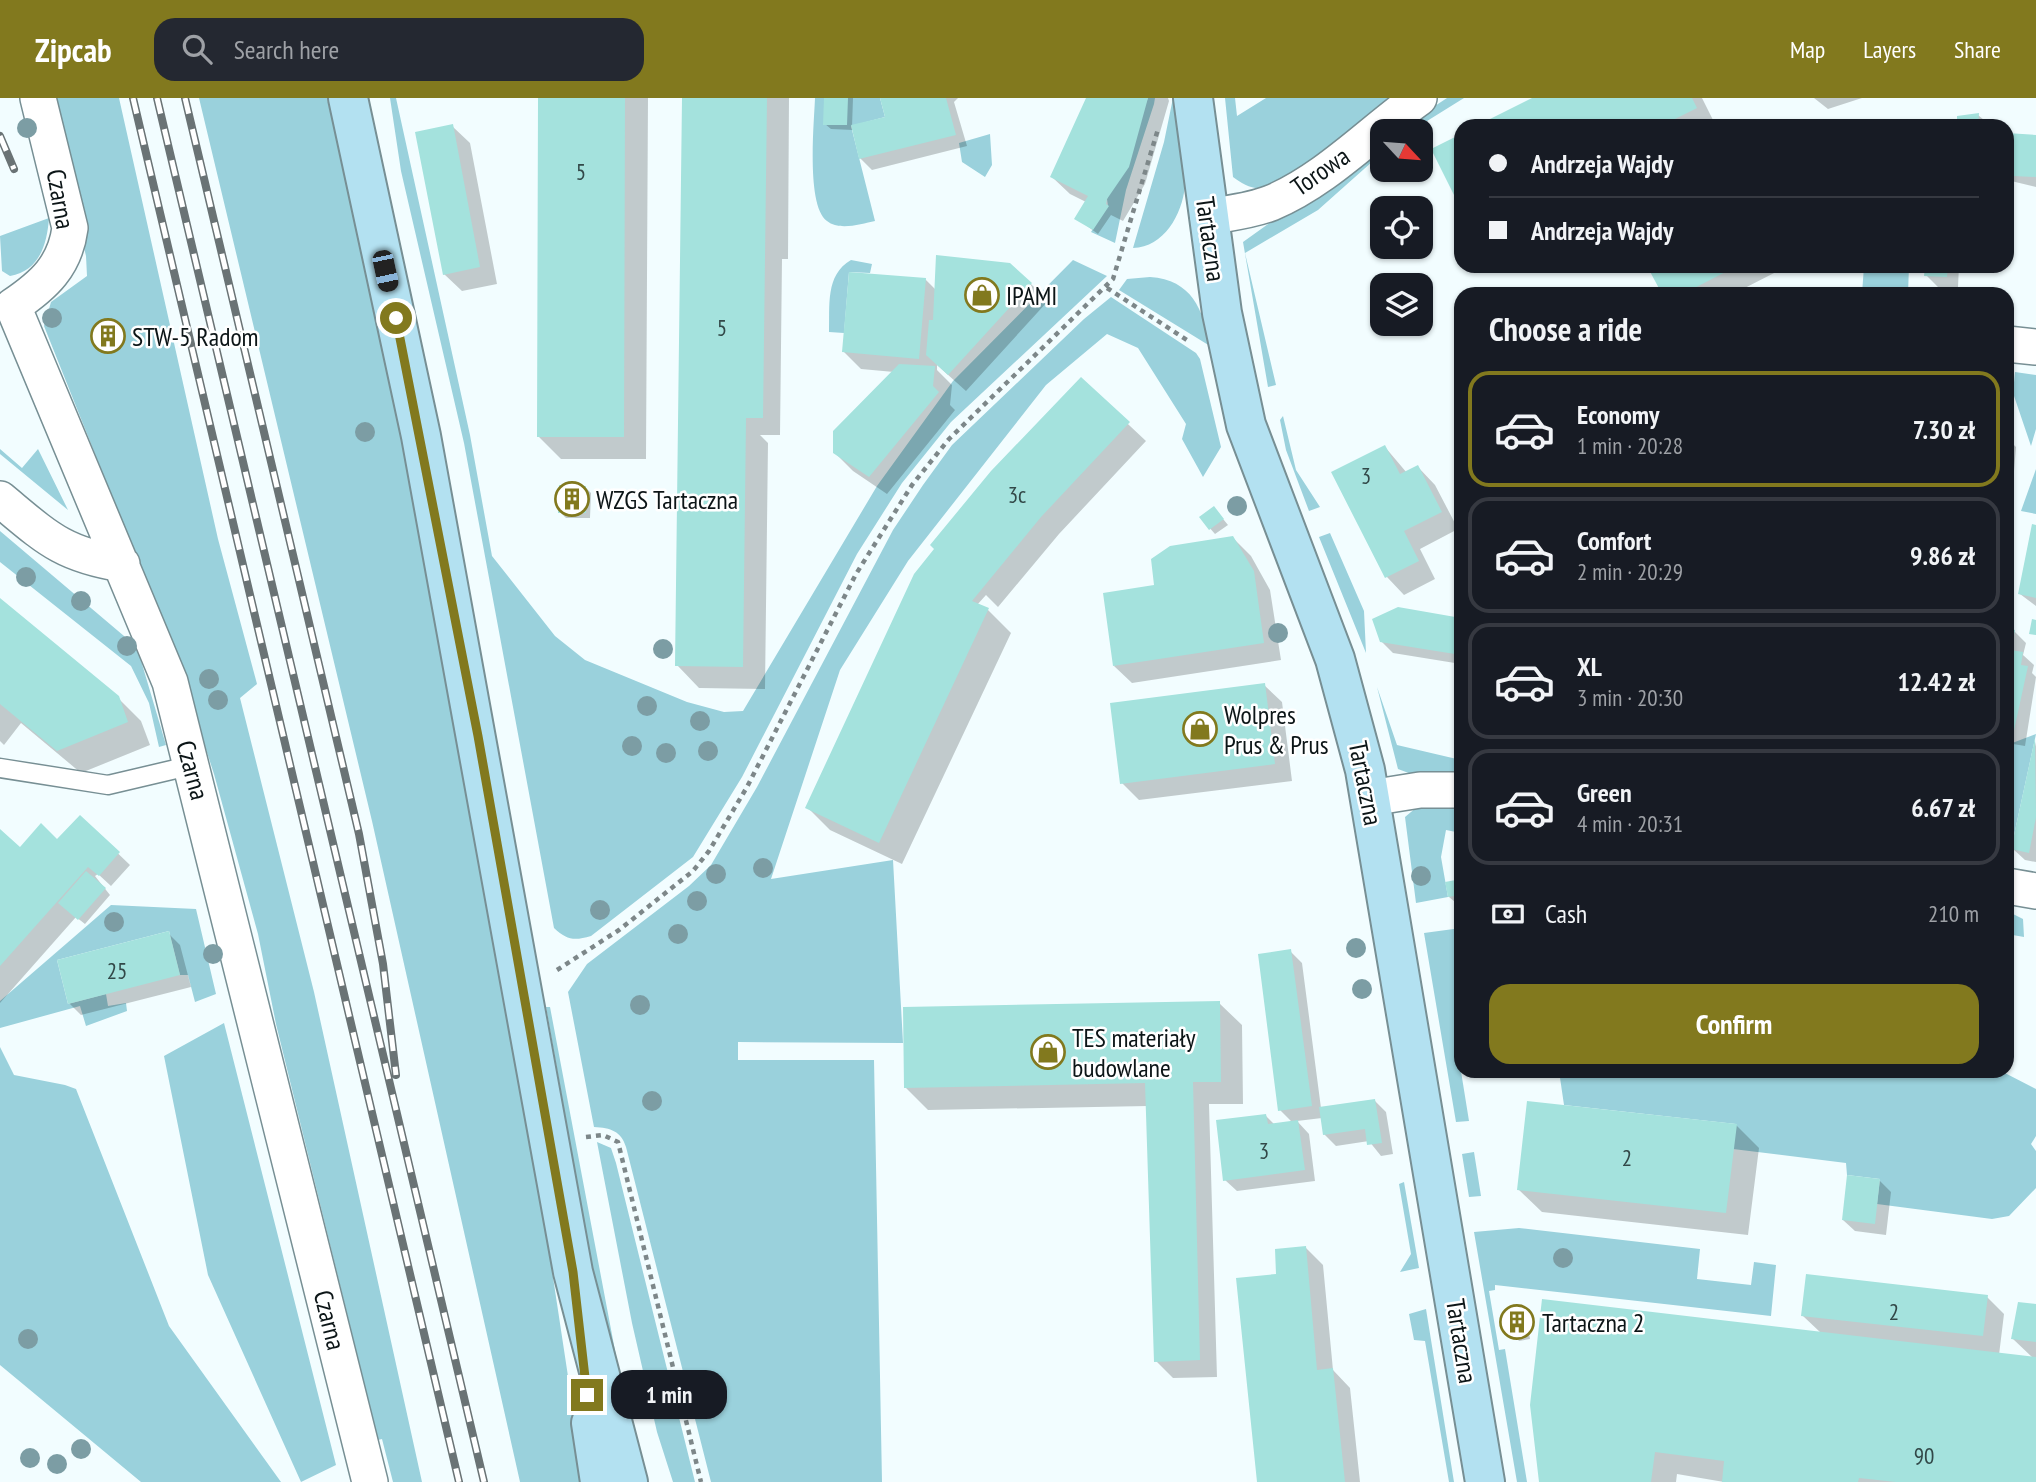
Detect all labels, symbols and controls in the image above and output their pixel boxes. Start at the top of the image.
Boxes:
search box [154,18,644,81]
text: Zipcab [35,28,112,71]
icon: search [178,30,216,68]
text: Search here [234,33,339,66]
text: Map [1790,34,1825,65]
text: Layers [1863,34,1916,65]
text: Share [1954,34,2001,65]
north arrow [1370,119,1433,182]
map controls [1370,119,1433,336]
street label: Torowa [1284,139,1356,203]
text: Andrzeja Wajdy [1531,147,1673,180]
house number: 5 [576,157,586,186]
street label: Czarna [40,167,82,231]
street label: Tartaczna [1189,195,1233,283]
button: locate [1370,196,1433,259]
text: Andrzeja Wajdy [1531,214,1673,247]
car [371,248,400,294]
button: layers [1370,273,1433,336]
shop icon: IPAMI [963,276,1001,314]
place label: IPAMI [1006,279,1057,312]
route start [380,302,412,334]
text: Choose a ride [1489,308,1642,350]
house number: 5 [717,313,727,342]
building icon: STW-5 Radom [89,317,127,355]
place label: STW-5 Radom [132,320,259,353]
icon: car [1493,398,1556,461]
text: Economy [1577,398,1659,431]
text: 7.30 zł [1913,413,1975,446]
text: 1 min · 20:28 [1577,431,1683,460]
house number: 3 [1361,461,1371,490]
building icon: WZGS Tartaczna [553,480,591,518]
house number: 3c [1008,480,1026,509]
place label: WZGS Tartaczna [596,483,738,516]
icon: car [1493,524,1556,587]
text: Comfort [1577,524,1651,557]
text: 9.86 zł [1910,539,1975,572]
text: 2 min · 20:29 [1577,557,1683,586]
icon: car [1493,650,1556,713]
text: XL [1577,650,1602,683]
text: 12.42 zł [1898,665,1975,698]
text: 3 min · 20:30 [1577,683,1683,712]
place label: Wolpres Prus & Prus [1224,698,1329,761]
shop icon: Wolpres Prus & Prus [1181,710,1219,748]
street label: Czarna [169,737,217,803]
street label: Tartaczna [1342,738,1390,828]
icon: car [1493,776,1556,839]
text: Green [1577,776,1632,809]
text: 6.67 zł [1911,791,1975,824]
text: 4 min · 20:31 [1577,809,1683,838]
icon: cash [1489,895,1527,933]
text: Cash [1545,897,1587,930]
text: 210 m [1928,899,1979,928]
house number: 25 [107,956,127,985]
button: Confirm [1489,984,1979,1064]
place label: TES materiały budowlane [1072,1021,1196,1084]
shop icon: TES materiały budowlane [1029,1033,1067,1071]
house number: 3 [1259,1136,1269,1165]
house number: 2 [1622,1143,1632,1172]
street label: Czarna [307,1287,353,1353]
street label: Tartaczna [1439,1296,1485,1386]
house number: 2 [1889,1297,1899,1326]
building icon: Tartaczna 2 [1498,1303,1536,1341]
place label: Tartaczna 2 [1542,1306,1644,1339]
callout: 1 min [612,1370,727,1420]
route end [571,1379,603,1411]
text: 1 min [646,1380,692,1409]
house number: 90 [1914,1441,1934,1470]

